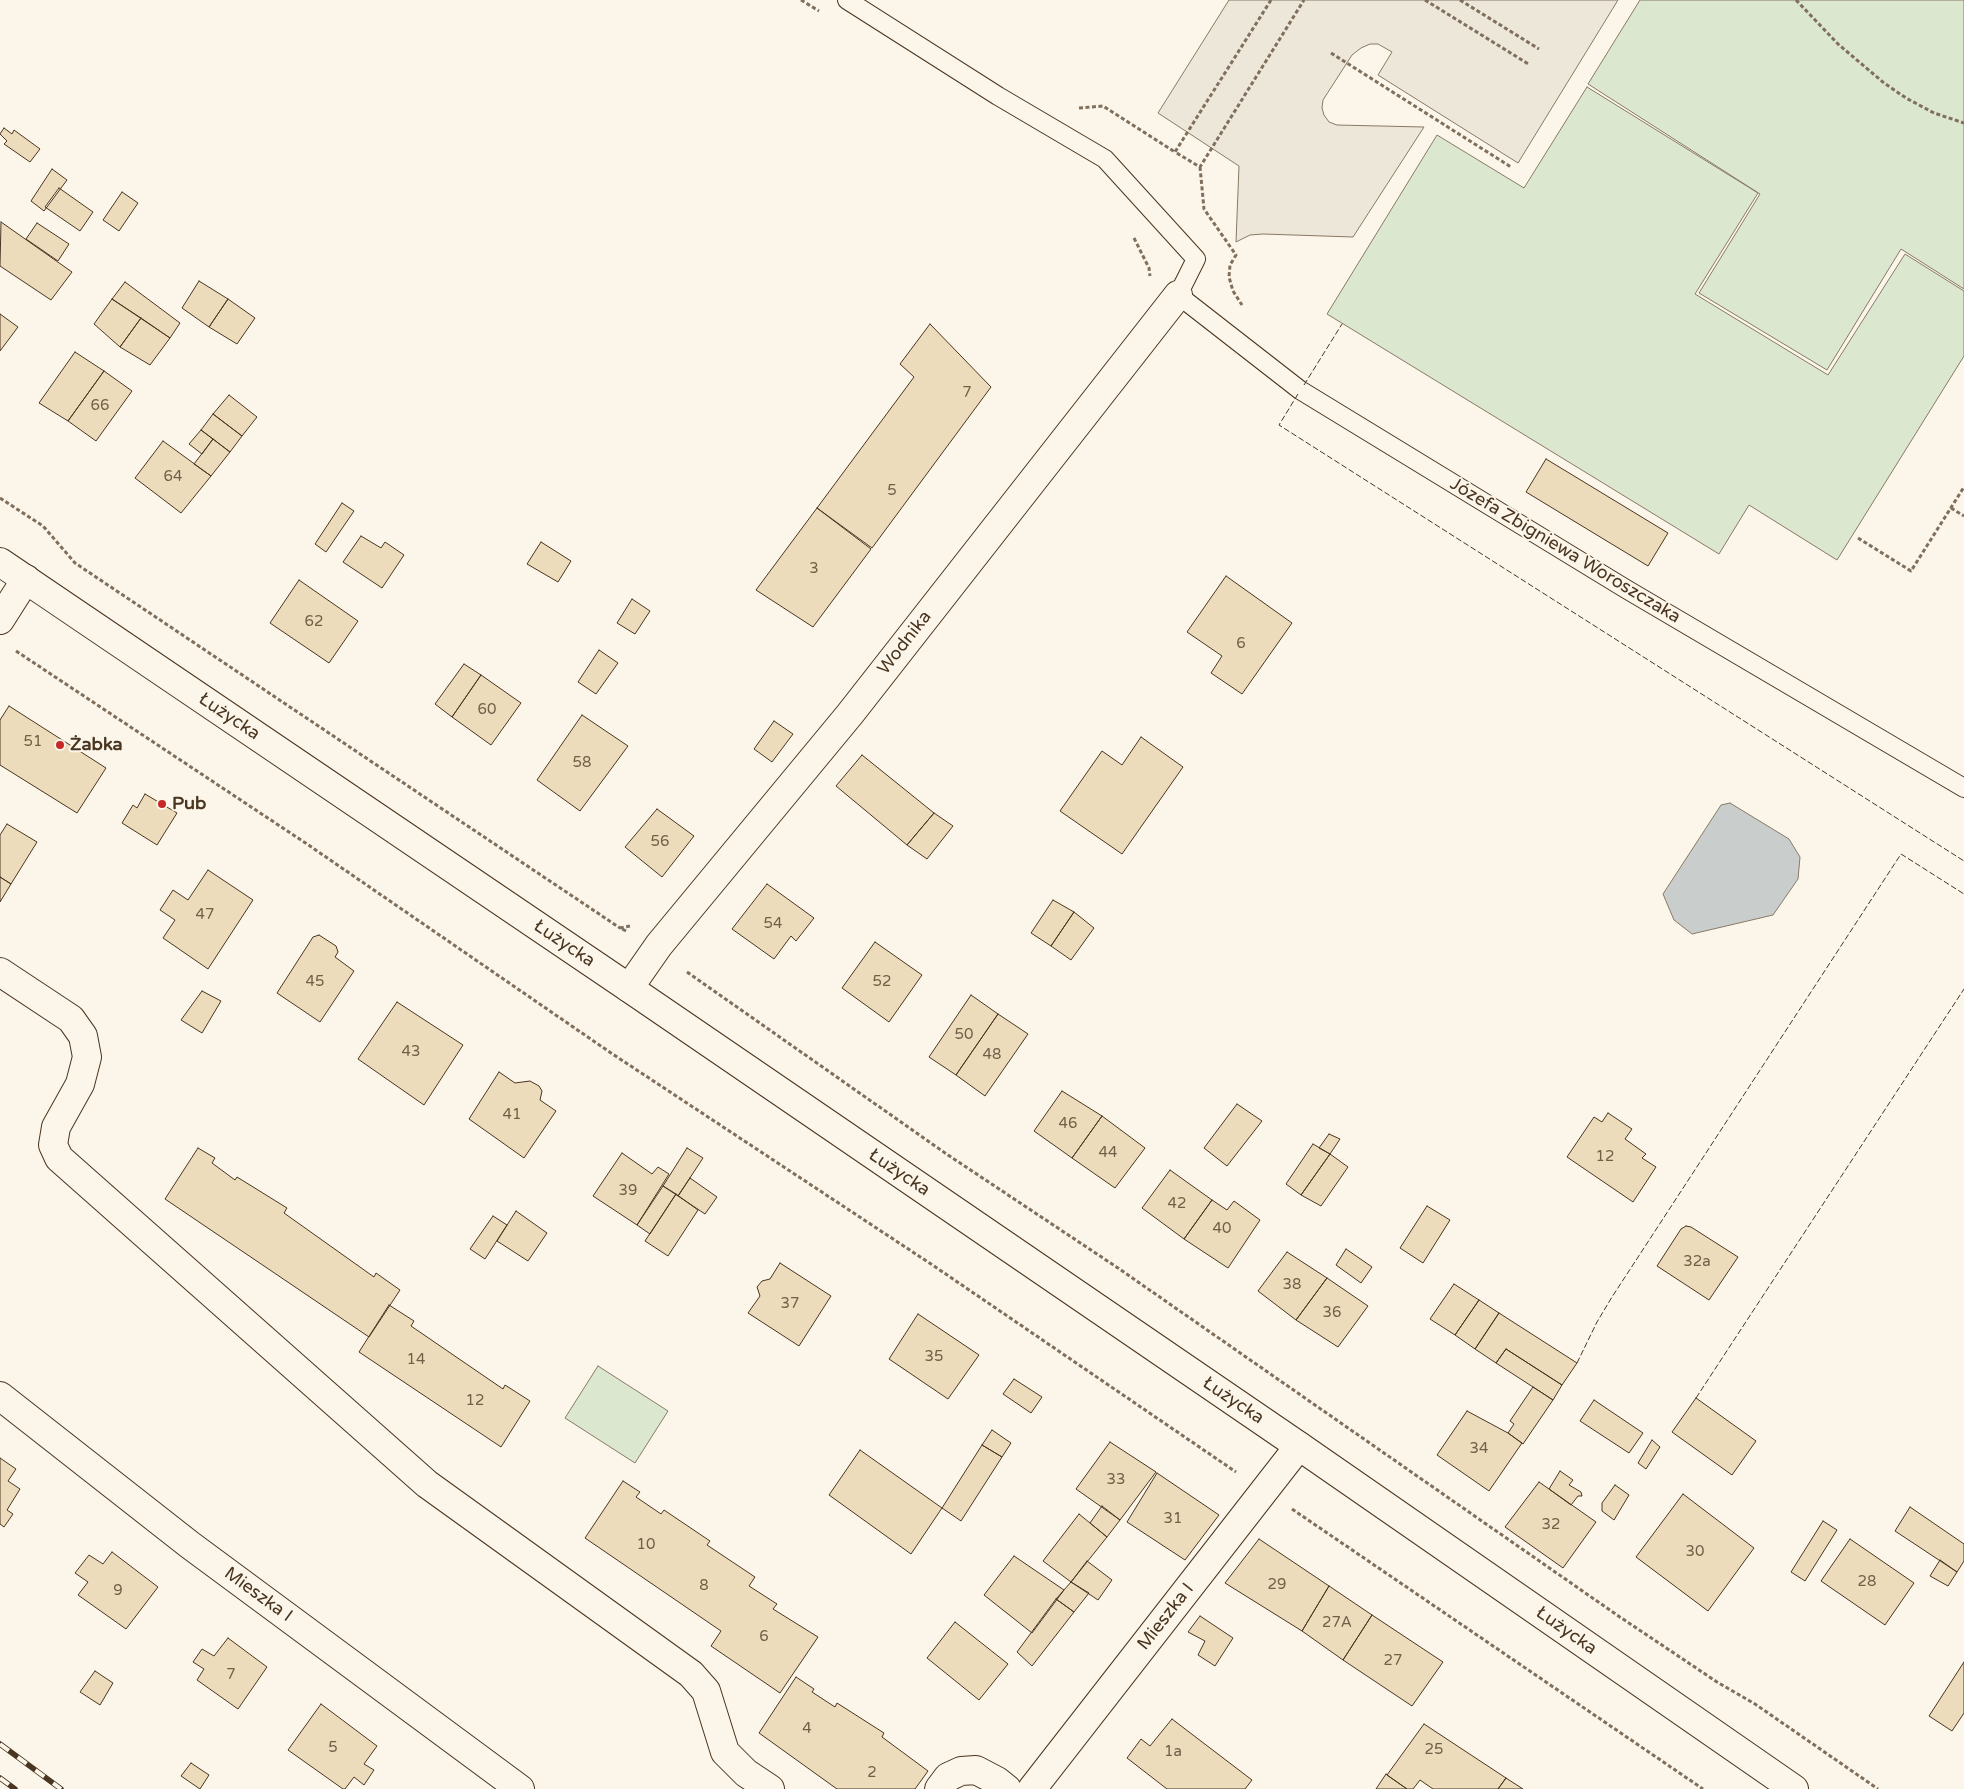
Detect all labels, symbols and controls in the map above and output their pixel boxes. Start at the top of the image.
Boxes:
house number: 7 [962,384,972,402]
house number: 66 [91,397,109,415]
house number: 64 [164,468,182,486]
street label: Józefa Zbigniewa Woroszczaka [1446,474,1684,628]
house number: 5 [887,482,897,500]
house number: 3 [809,560,819,578]
street label: Wodnika [873,607,937,679]
house number: 62 [305,613,323,631]
house number: 6 [1236,635,1246,653]
street label: Łużycka [194,689,264,745]
house number: 60 [478,701,496,719]
house number: 51 [24,733,42,751]
place label: Żabka [70,734,123,756]
marker: Żabka [54,739,66,751]
house number: 58 [573,754,591,772]
place label: Pub [172,793,206,815]
marker: Pub [156,798,168,810]
house number: 56 [651,833,669,851]
house number: 47 [196,906,214,924]
house number: 54 [764,915,782,933]
street label: Łużycka [529,916,599,972]
house number: 45 [306,973,324,991]
house number: 52 [873,973,891,991]
house number: 50 [955,1026,973,1044]
house number: 43 [402,1043,420,1061]
house number: 48 [983,1046,1001,1064]
house number: 41 [503,1106,521,1124]
house number: 46 [1059,1115,1077,1133]
house number: 44 [1099,1144,1117,1162]
street label: Łużycka [864,1145,934,1201]
house number: 12 [1596,1148,1614,1166]
house number: 39 [619,1182,637,1200]
house number: 42 [1168,1195,1186,1213]
house number: 40 [1213,1220,1231,1238]
house number: 32a [1683,1253,1711,1271]
house number: 38 [1283,1276,1301,1294]
house number: 37 [781,1295,799,1313]
house number: 36 [1323,1304,1341,1322]
house number: 35 [925,1348,943,1366]
house number: 14 [407,1351,425,1369]
street label: Łużycka [1198,1373,1268,1429]
house number: 12 [466,1392,484,1410]
house number: 34 [1470,1440,1488,1458]
house number: 33 [1107,1471,1125,1489]
house number: 31 [1164,1510,1182,1528]
house number: 32 [1542,1516,1560,1534]
house number: 10 [637,1536,655,1554]
house number: 30 [1686,1543,1704,1561]
street label: Mieszka I [220,1563,296,1627]
house number: 28 [1858,1573,1876,1591]
house number: 29 [1268,1576,1286,1594]
house number: 8 [699,1577,709,1595]
street label: Mieszka I [1133,1579,1199,1655]
house number: 9 [113,1582,123,1600]
street label: Łużycka [1531,1602,1601,1660]
house number: 27A [1322,1614,1352,1632]
house number: 6 [759,1628,769,1646]
house number: 27 [1384,1652,1402,1670]
house number: 7 [226,1666,236,1684]
house number: 4 [802,1720,812,1738]
house number: 5 [328,1739,338,1757]
house number: 25 [1425,1741,1443,1759]
house number: 1a [1164,1743,1182,1761]
house number: 2 [867,1764,877,1782]

